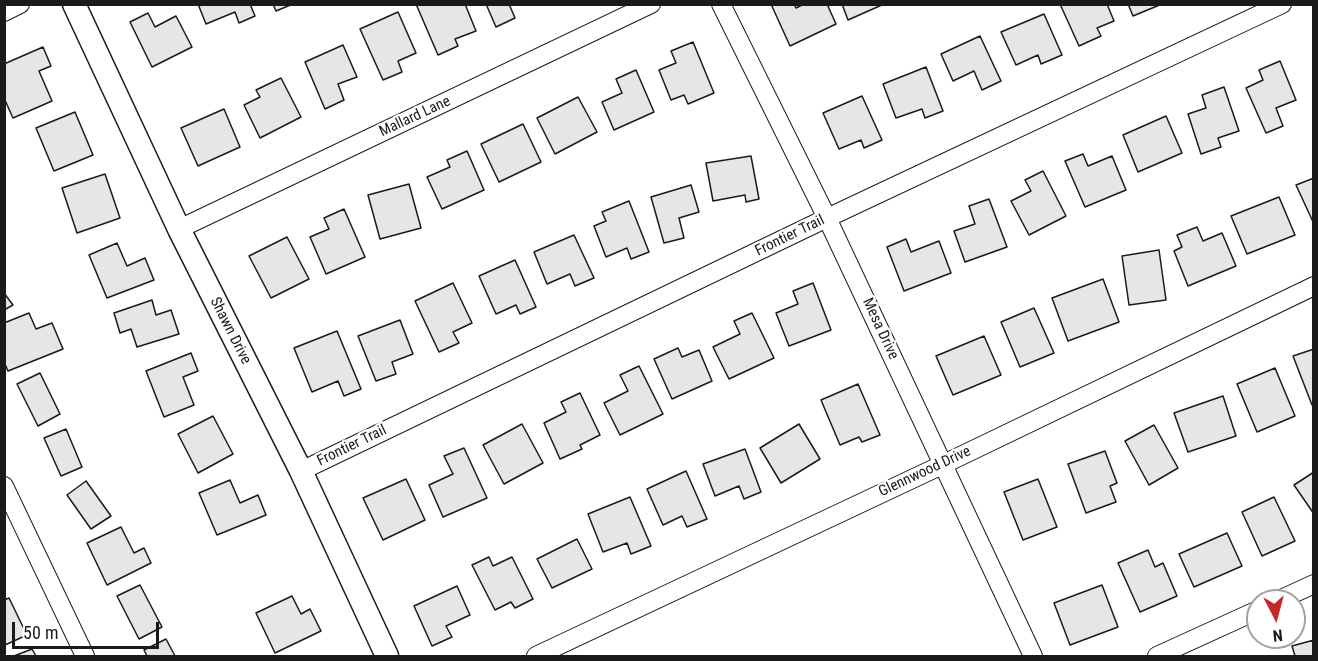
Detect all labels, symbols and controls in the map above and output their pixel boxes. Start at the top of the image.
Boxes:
street label: Mallard Lane [377,93,453,141]
street label: Frontier Trail [752,212,828,260]
street label: Shawn Drive [206,295,254,367]
street label: Mesa Drive [858,295,902,363]
street label: Frontier Trail [314,422,390,470]
street label: Glennwood Drive [876,443,974,501]
north arrow [1246,589,1306,649]
scale bar [15,610,162,648]
text: 50 m [23,622,58,643]
text: N [1272,625,1284,645]

